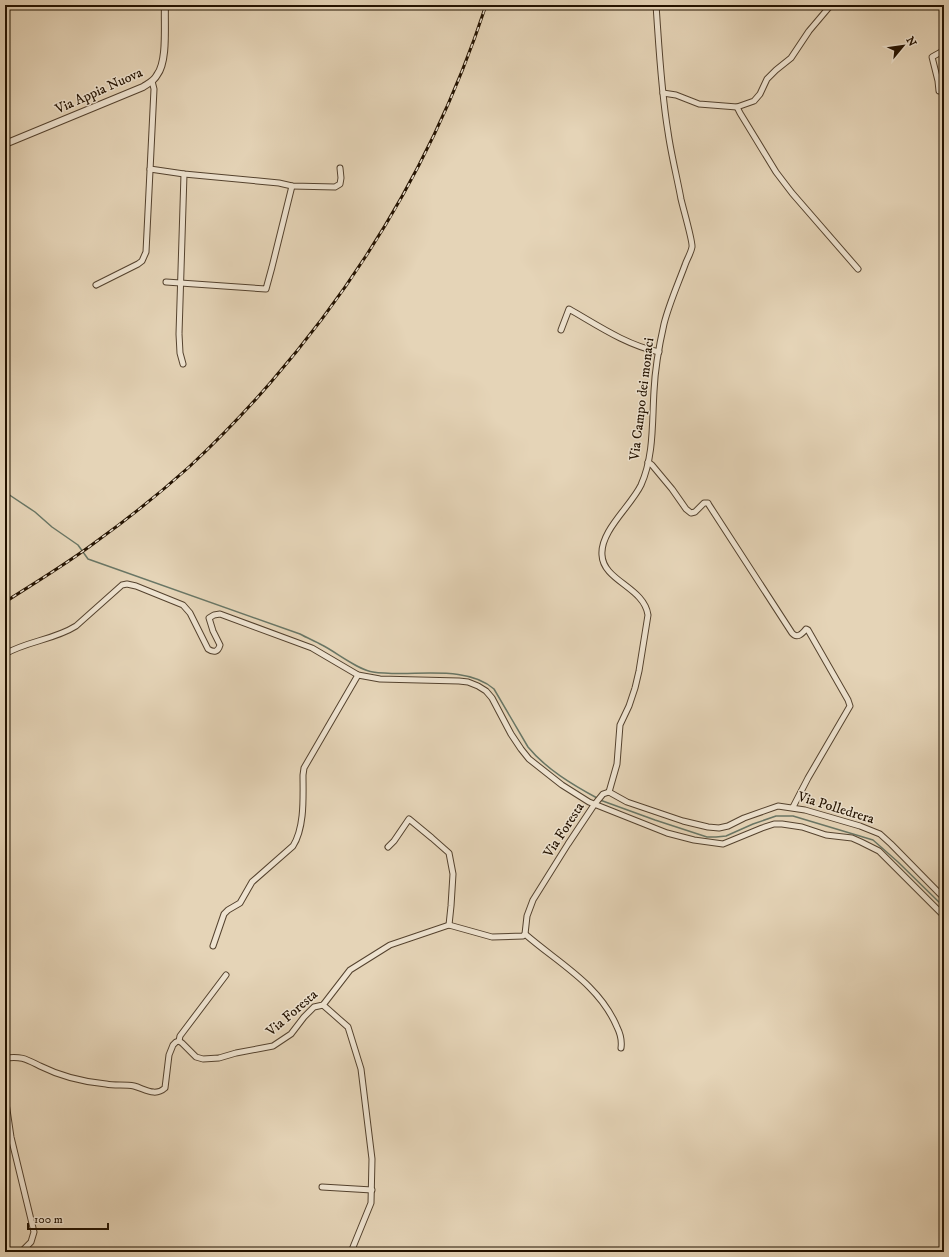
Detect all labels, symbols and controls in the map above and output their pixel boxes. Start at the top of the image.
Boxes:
north arrow [883,26,923,66]
text: N [903,34,919,49]
street label: Via Appia Nuova [52,64,146,119]
street label: Via Campo dei monaci [625,336,659,462]
street label: Via Polledrera [795,788,877,828]
street label: Via Foresta [539,799,589,862]
street label: Via Foresta [262,986,321,1041]
scale bar [28,1205,108,1231]
text: 100 m [34,1212,63,1227]

